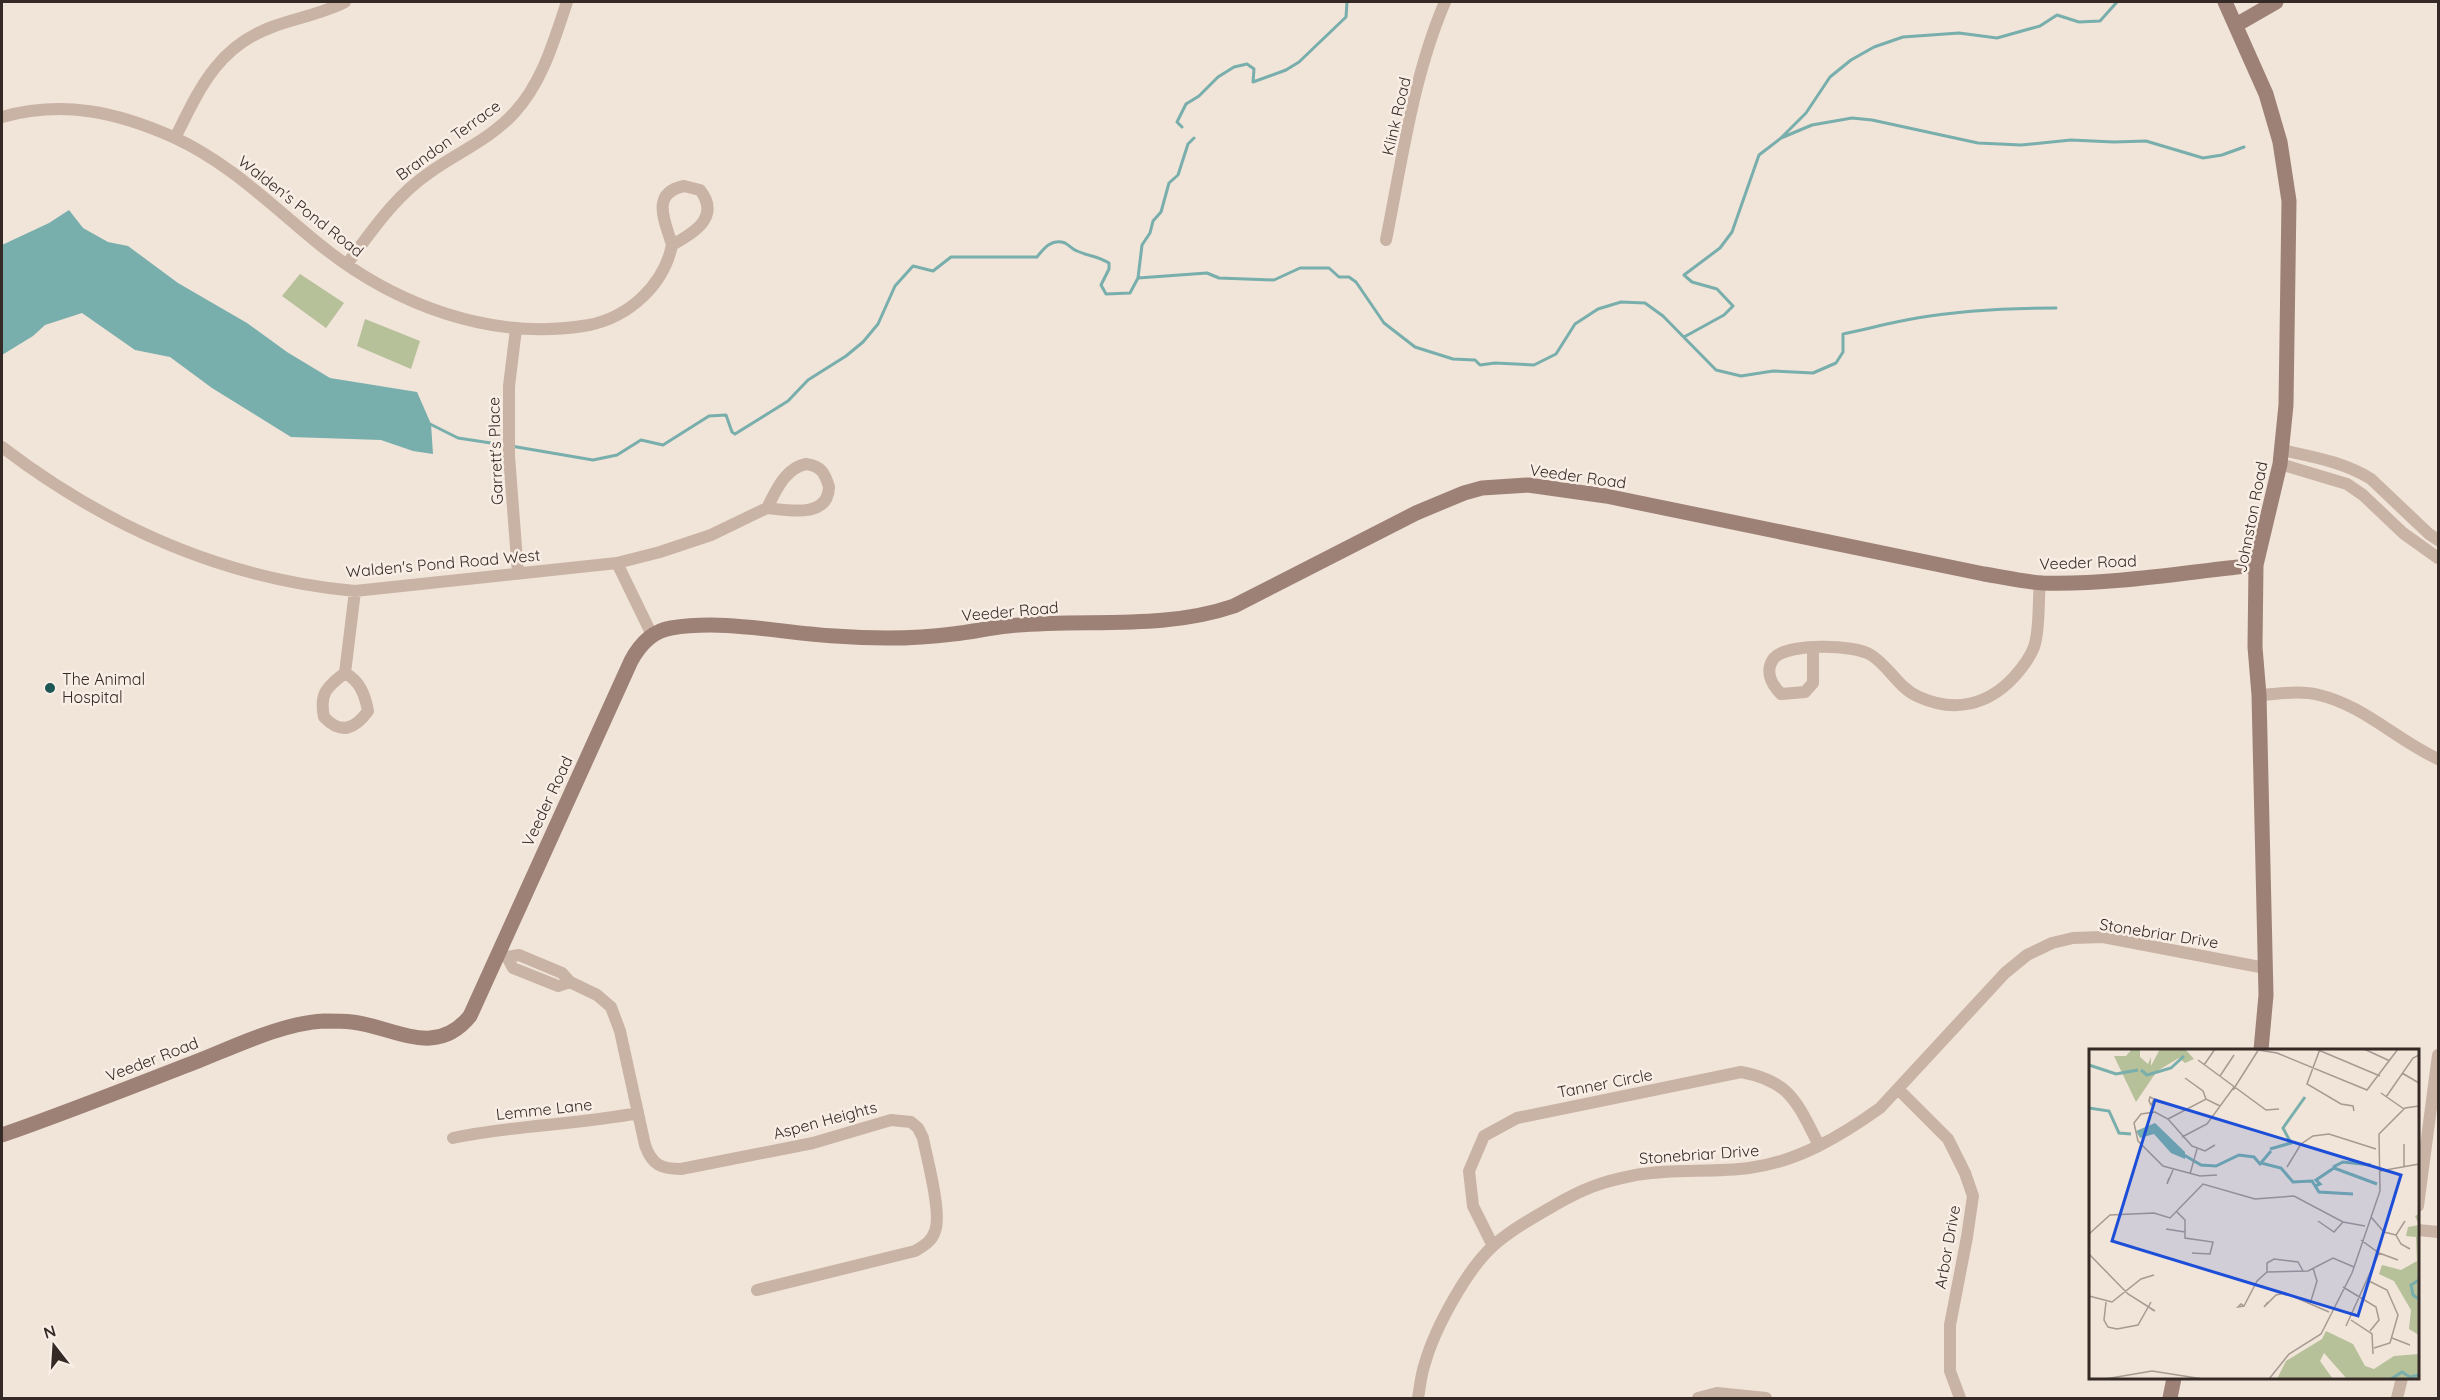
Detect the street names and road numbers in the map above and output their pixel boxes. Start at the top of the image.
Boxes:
street label: Klink Road [1377,75,1415,157]
street label: Brandon Terrace [392,95,504,185]
street label: Walden's Pond Road [234,151,368,261]
street label: Garrett's Place [483,397,507,505]
street label: Veeder Road [1528,459,1628,493]
street label: Johnston Road [2230,460,2272,574]
street label: Walden's Pond Road West [345,545,541,581]
street label: Veeder Road [2039,550,2137,574]
street label: Veeder Road [961,597,1059,625]
street label: Veeder Road [517,753,577,849]
street label: Stonebriar Drive [2098,914,2220,952]
street label: Veeder Road [103,1032,201,1086]
street label: Tanner Circle [1556,1064,1654,1102]
street label: Lemme Lane [495,1094,593,1124]
street label: Aspen Heights [771,1097,879,1143]
street label: Stonebriar Drive [1638,1140,1760,1168]
street label: Arbor Drive [1930,1203,1964,1291]

